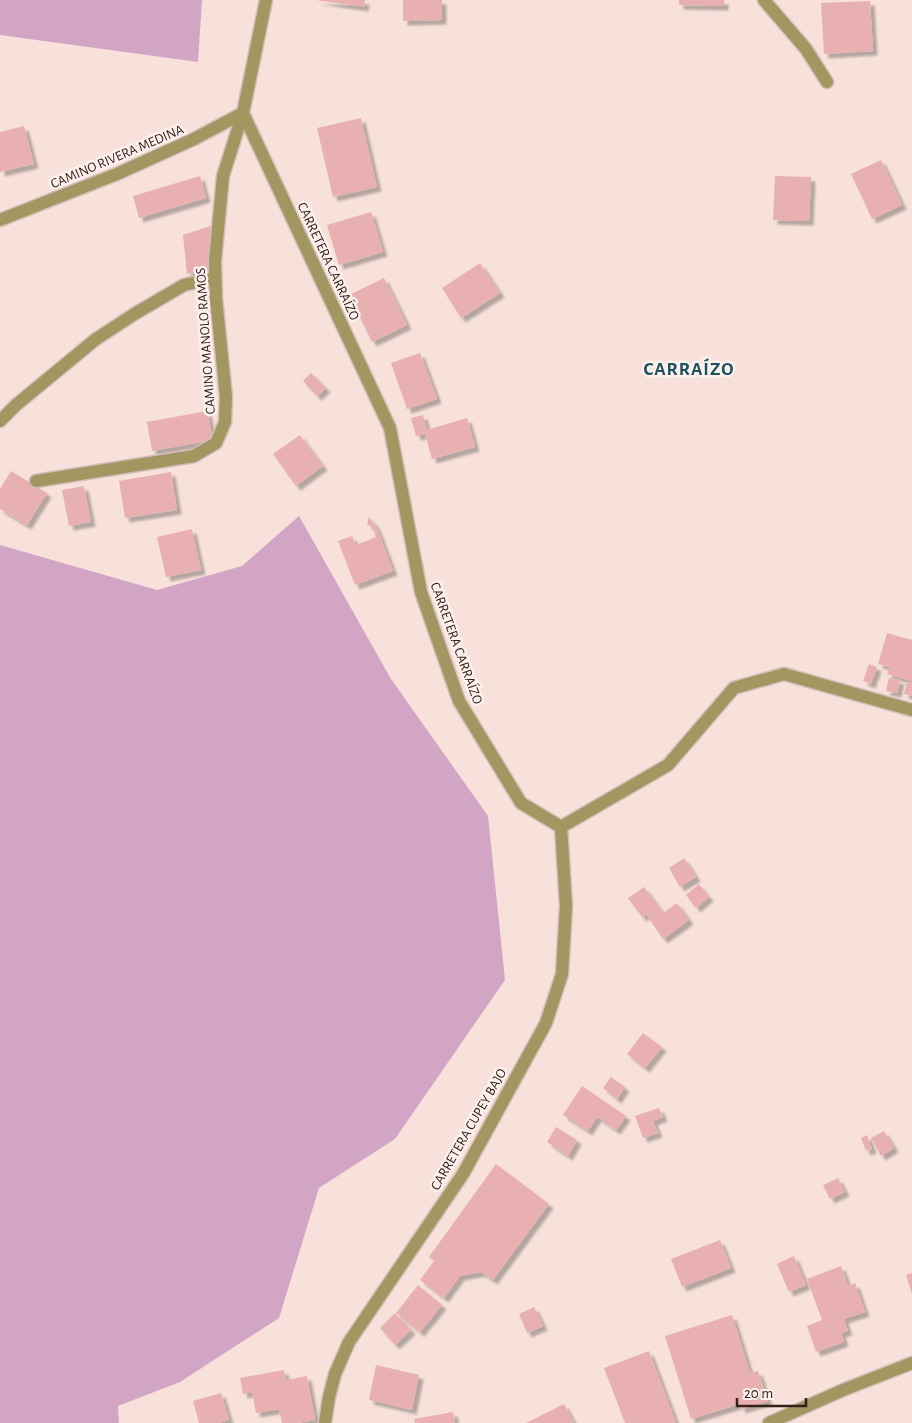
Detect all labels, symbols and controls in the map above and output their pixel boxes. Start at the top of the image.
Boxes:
street label: CAMINO RIVERA MEDINA [49,123,186,191]
street label: CARRETERA CARRAÍZO [295,199,364,323]
street label: CAMINO MANOLO RAMOS [194,267,218,415]
district label: CARRAÍZO [643,358,735,379]
street label: CARRETERA CARRAÍZO [428,580,487,706]
street label: CARRETERA CUPEY BAJO [428,1066,509,1193]
scale bar [737,1376,806,1408]
text: 20 m [744,1386,773,1401]

